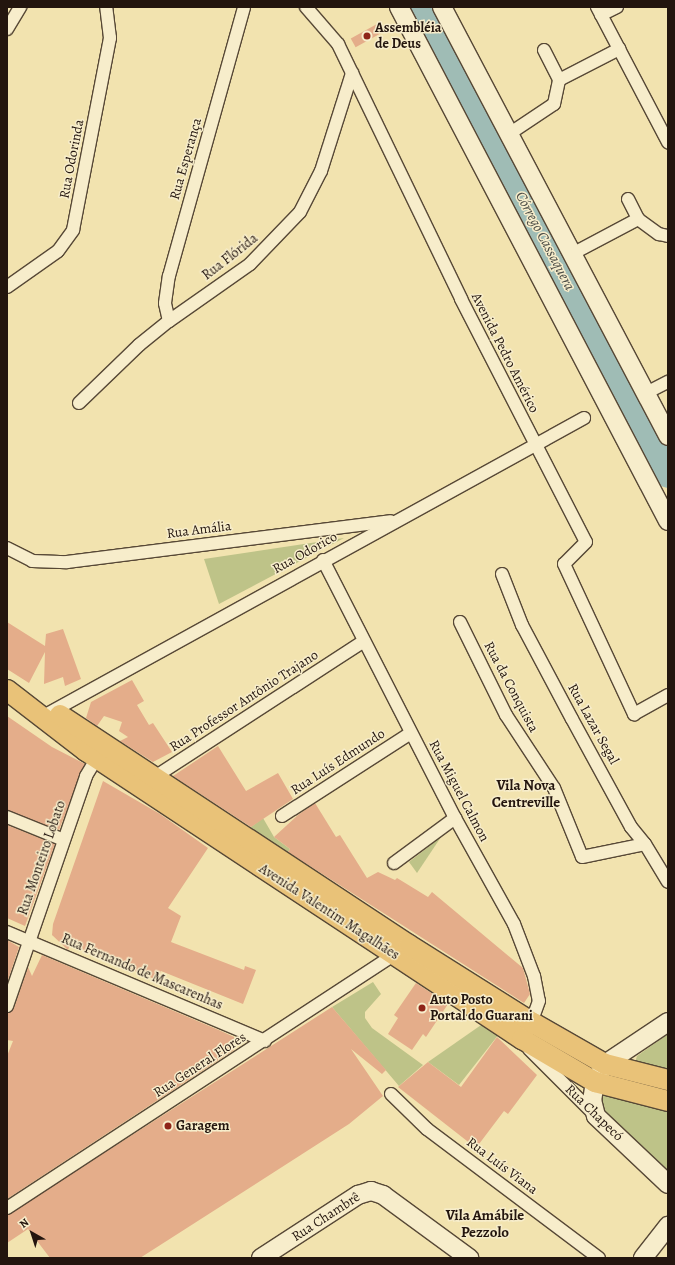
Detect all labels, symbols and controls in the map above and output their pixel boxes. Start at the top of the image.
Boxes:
place label: Assembléia de Deus [375,20,442,52]
marker: Assembléia de Deus [362,31,372,41]
street label: Rua Esperança [166,116,206,202]
street label: Rua Odorinda [56,118,88,200]
water label: Córrego Cassaquera [511,188,579,294]
street label: Rua Flórida [199,230,261,284]
street label: Avenida Pedro Américo [467,290,543,416]
street label: Rua Amália [166,518,232,542]
street label: Rua Odorico [270,528,340,578]
street label: Rua da Conquista [480,639,542,735]
street label: Rua Professor Antônio Trajano [166,647,322,755]
street label: Rua Lazar Segal [564,681,622,767]
street label: Rua Luís Edmundo [288,725,388,799]
street label: Rua Miguel Calmon [425,737,493,845]
district label: Vila Nova Centreville [492,776,560,811]
street label: Rua Monteiro Lobato [14,798,70,918]
street label: Avenida Valentim Magalhães [256,860,402,964]
street label: Rua Fernando de Mascarenhas [59,930,225,1014]
place label: Auto Posto Portal do Guarani [430,992,533,1024]
marker: Auto Posto Portal do Guarani [417,1003,427,1013]
street label: Rua General Flores [151,1029,249,1101]
street label: Rua Chapecó [562,1081,626,1145]
place label: Garagem [176,1118,229,1134]
marker: Garagem [163,1121,173,1131]
street label: Rua Luís Viana [463,1134,541,1198]
street label: Rua Chambrê [289,1189,363,1245]
district label: Vila Amábile Pezzolo [446,1206,524,1241]
north arrow [12,1213,52,1253]
text: N [16,1215,32,1232]

